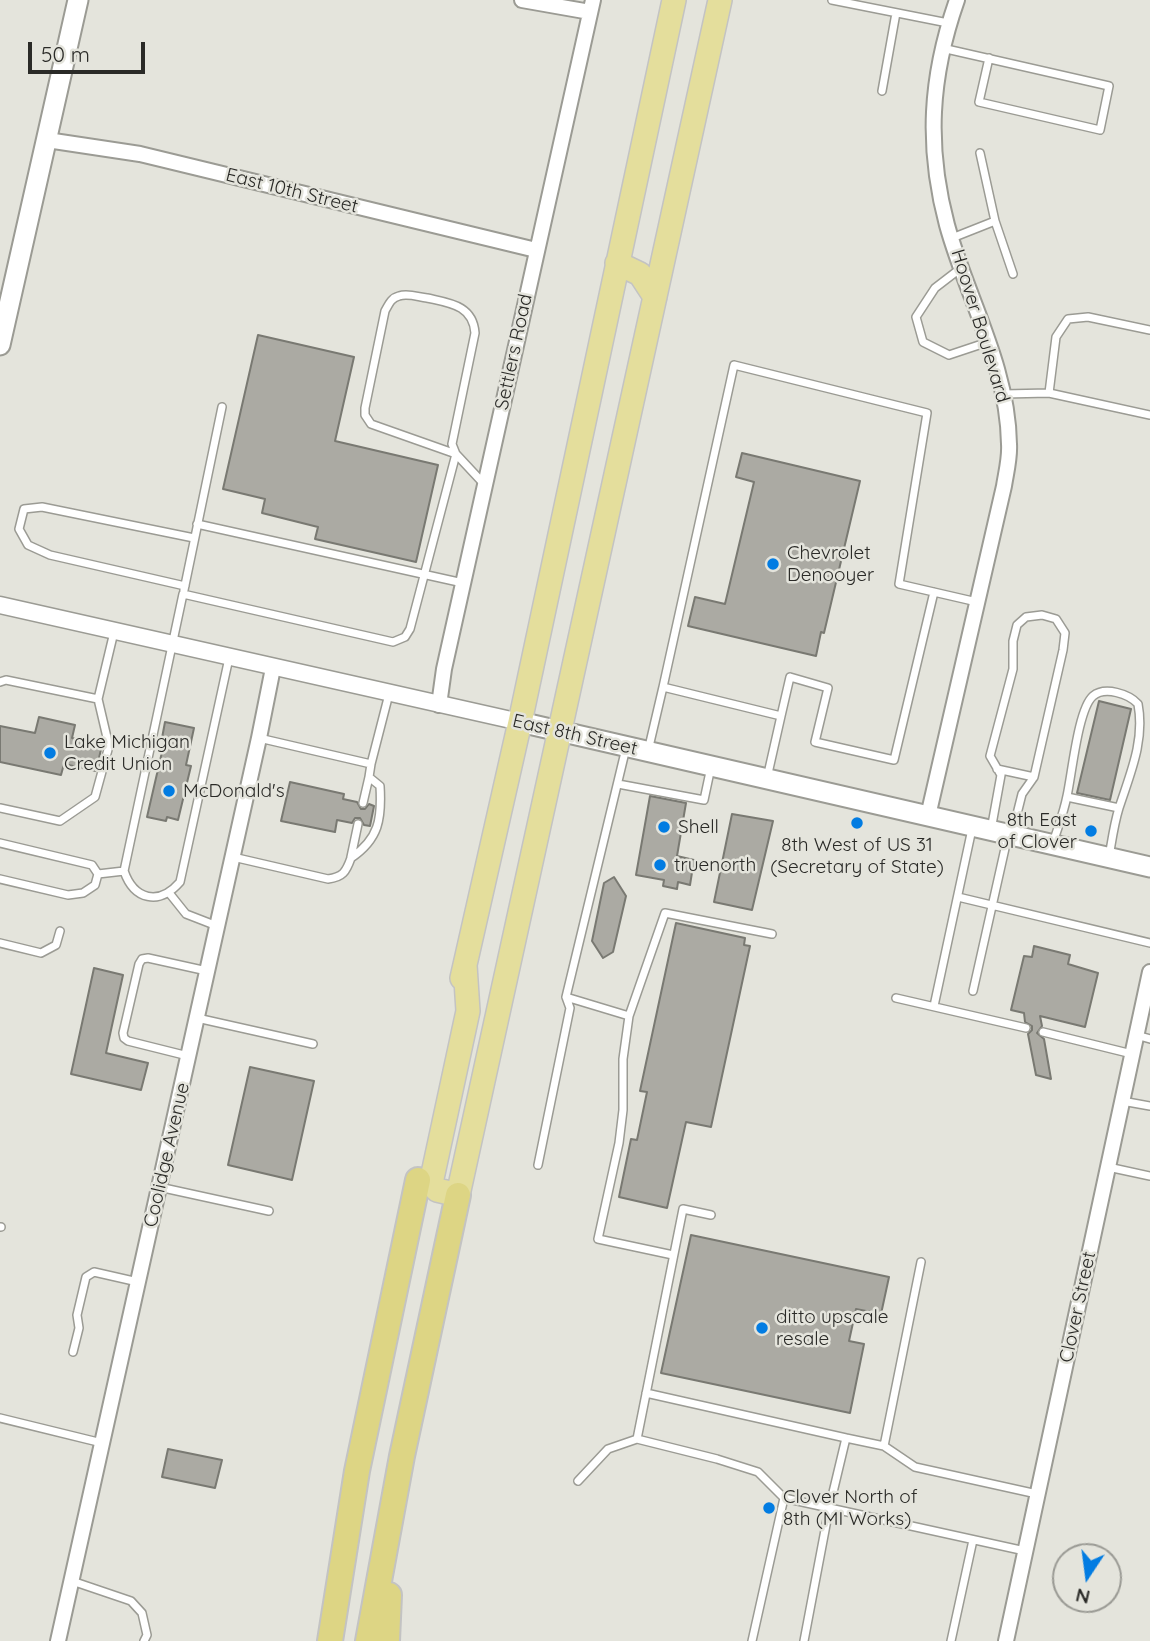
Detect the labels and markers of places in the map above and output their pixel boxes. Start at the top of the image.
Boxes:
place label: Chevrolet Denooyer [787,542,874,586]
marker: Chevrolet Denooyer [765,556,781,572]
place label: Lake Michigan Credit Union [64,731,190,775]
marker: Lake Michigan Credit Union [42,745,58,761]
place label: McDonald's [183,780,285,802]
marker: McDonald's [161,783,177,799]
place label: 8th East of Clover [998,809,1077,853]
marker: 8th West of US 31 (Secretary of State) [849,815,865,831]
place label: Shell [678,816,719,838]
marker: Shell [656,819,672,835]
marker: 8th East of Clover [1083,823,1099,839]
place label: 8th West of US 31 (Secretary of State) [770,834,944,878]
place label: truenorth [674,854,756,876]
marker: truenorth [652,857,668,873]
place label: ditto upscale resale [776,1306,889,1350]
marker: ditto upscale resale [754,1320,770,1336]
place label: Clover North of 8th (MI Works) [783,1486,918,1530]
marker: Clover North of 8th (MI Works) [761,1500,777,1516]

